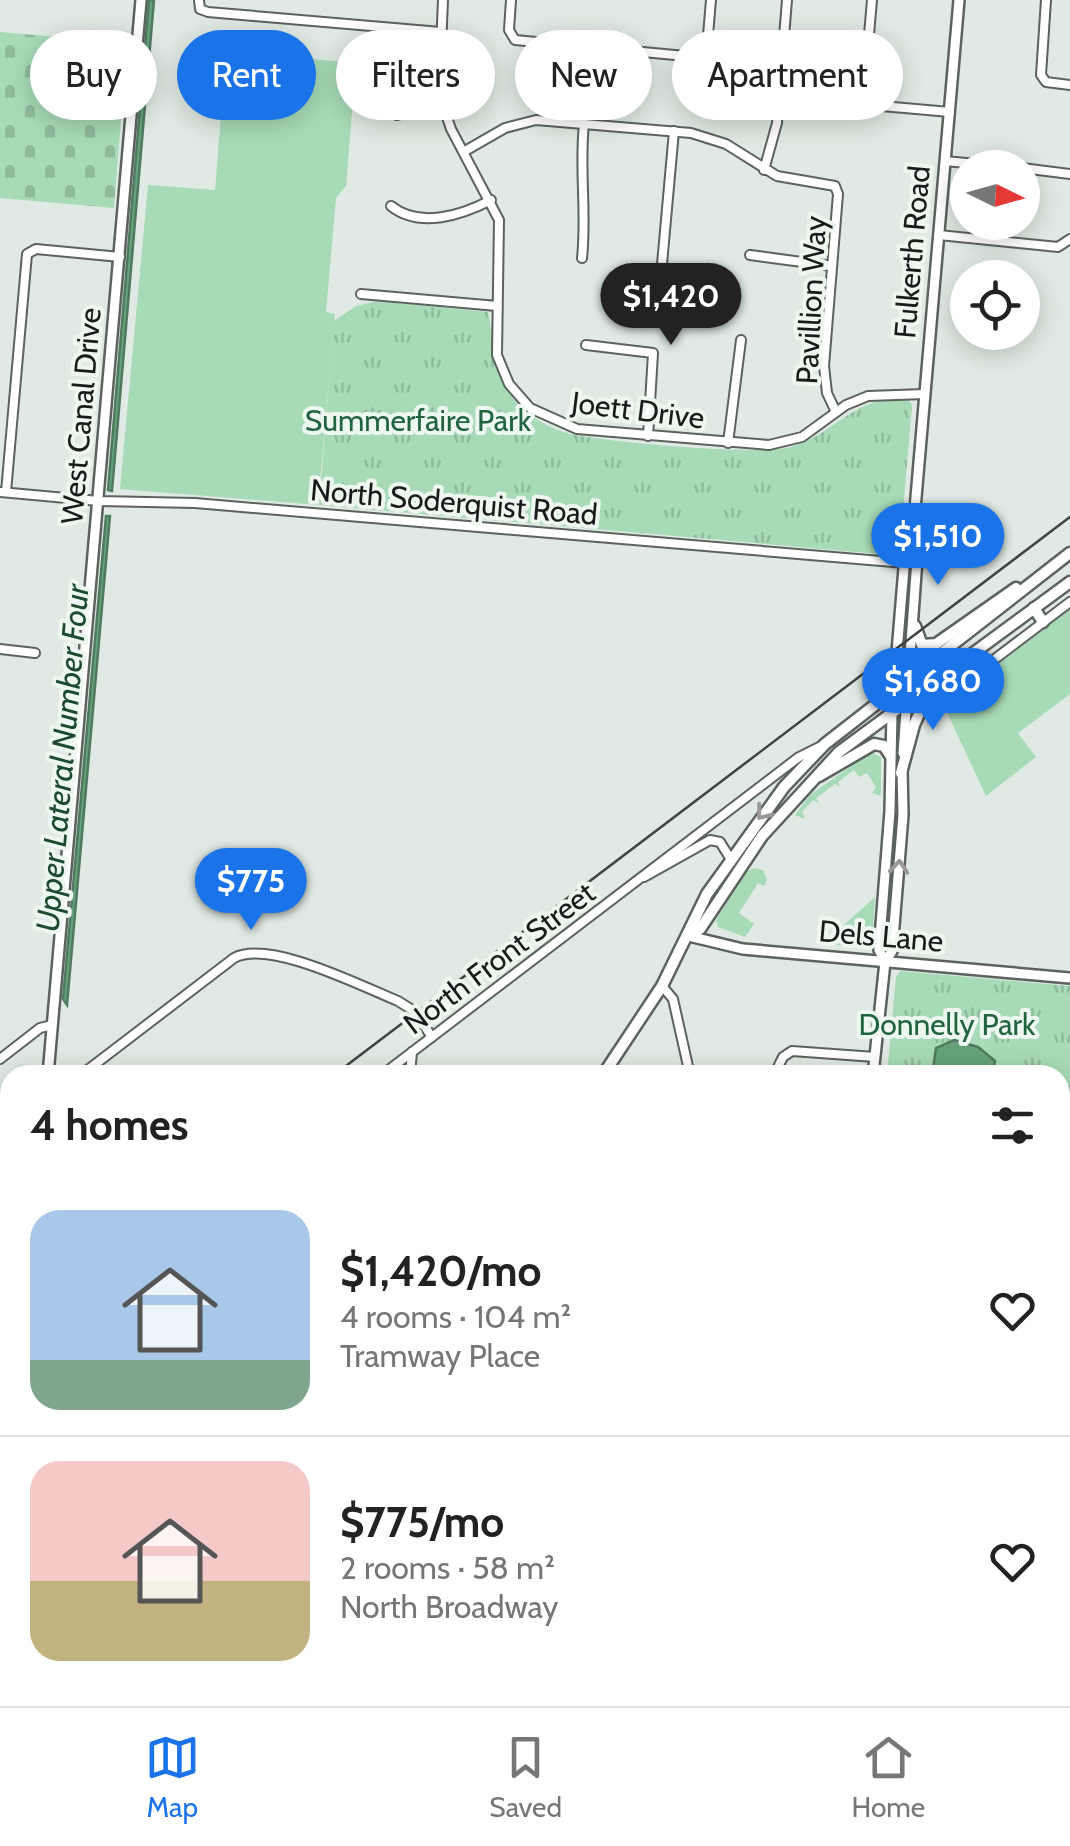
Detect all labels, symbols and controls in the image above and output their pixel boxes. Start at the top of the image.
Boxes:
chip: Buy [30,30,157,120]
chip: Rent [177,30,316,120]
chip: Filters [336,30,495,120]
chip: New [515,30,652,120]
chip: Apartment [672,30,903,120]
north arrow [950,150,1040,240]
map controls [950,150,1040,350]
street label: Fulkerth Road [886,164,938,340]
street label: Pavillion Way [788,215,834,385]
button: locate [950,260,1040,350]
pin: $1,420 [590,263,752,348]
text: $1,420 [622,276,720,315]
street label: West Canal Drive [53,306,109,526]
street label: Joett Drive [569,383,706,436]
park label: Summerfaire Park [305,402,532,439]
street label: North Soderquist Road [309,471,599,533]
pin: $1,510 [857,503,1019,588]
text: $1,510 [893,516,983,555]
water label: Upper Lateral Number Four [27,581,97,934]
pin: $1,680 [852,648,1014,733]
text: $1,680 [884,661,982,700]
one-way arrow [757,802,775,820]
pin: $775 [192,848,310,933]
one-way arrow [888,858,910,874]
text: $775 [217,861,285,900]
street label: North Front Street [396,874,602,1042]
street label: Dels Lane [817,912,945,960]
park label: Donnelly Park [859,1006,1036,1043]
icon: filters [985,1098,1040,1153]
text: 4 homes [30,1099,189,1151]
text: $1,420/mo [340,1245,541,1297]
icon: home [110,1250,230,1370]
icon: heart [985,1283,1040,1338]
text: 4 rooms · 104 m² [340,1297,571,1336]
text: Tramway Place [340,1336,540,1375]
text: $775/mo [340,1496,504,1548]
icon: home [110,1501,230,1621]
icon: heart [985,1534,1040,1589]
text: 2 rooms · 58 m² [340,1548,555,1587]
text: North Broadway [340,1587,558,1626]
tab: Map [145,1730,200,1824]
tab: Saved [489,1730,562,1824]
tab: Home [852,1730,925,1824]

